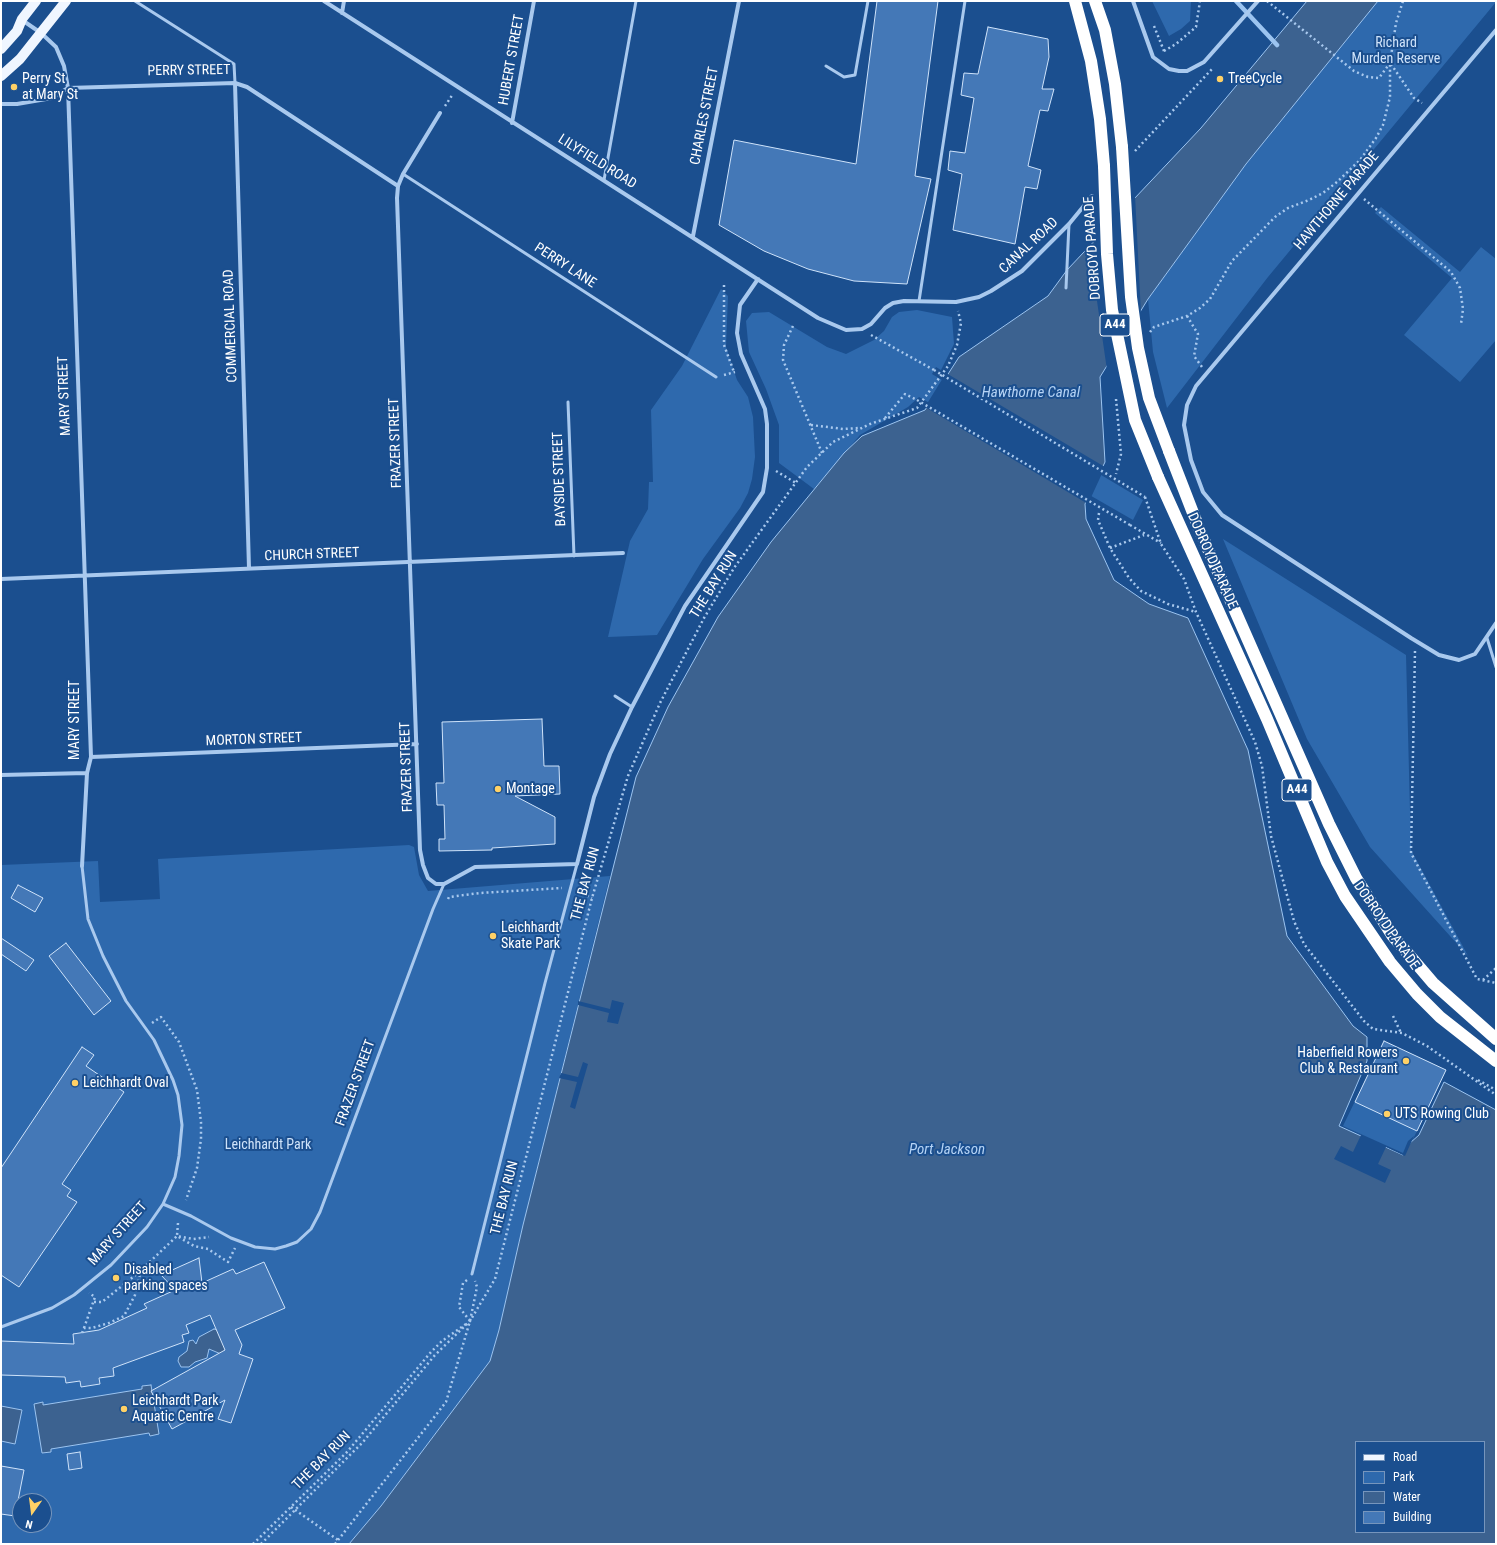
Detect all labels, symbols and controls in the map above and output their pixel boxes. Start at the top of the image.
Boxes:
street label: HUBERT STREET [496,13,528,107]
park label: Richard Murden Reserve [1352,35,1440,68]
street label: PERRY STREET [147,62,231,80]
street label: CHARLES STREET [687,65,723,167]
place label: Perry St at Mary St [22,71,78,104]
place label: TreeCycle [1228,71,1282,87]
marker: TreeCycle [1215,74,1225,84]
marker: Perry St at Mary St [9,82,19,92]
street label: LILYFIELD ROAD [555,131,639,193]
street label: HAWTHORNE PARADE [1291,148,1383,254]
street label: DOBROYD PARADE [1081,196,1105,300]
street label: CANAL ROAD [996,214,1062,278]
street label: PERRY LANE [531,240,599,292]
street label: COMMERCIAL ROAD [221,269,241,383]
road number: A44 [1100,314,1130,336]
street label: MARY STREET [55,356,75,436]
water label: Hawthorne Canal [982,384,1080,402]
street label: FRAZER STREET [386,397,406,489]
street label: BAYSIDE STREET [550,431,570,527]
street label: DOBROYD PARADE [1183,510,1241,612]
street label: CHURCH STREET [264,545,360,565]
street label: THE BAY RUN [687,548,741,622]
street label: MARY STREET [67,680,83,760]
street label: FRAZER STREET [397,721,417,813]
street label: MORTON STREET [205,730,303,750]
road number: A44 [1282,779,1312,801]
place label: Montage [506,781,555,797]
marker: Montage [493,784,503,794]
street label: THE BAY RUN [568,845,604,923]
street label: DOBROYD PARADE [1349,879,1423,973]
place label: Leichhardt Skate Park [501,920,560,952]
marker: Leichhardt Skate Park [488,931,498,941]
street label: FRAZER STREET [333,1038,379,1128]
place label: Haberfield Rowers Club & Restaurant [1297,1045,1398,1078]
marker: Haberfield Rowers Club & Restaurant [1401,1056,1411,1066]
place label: Leichhardt Oval [83,1075,169,1091]
marker: Leichhardt Oval [70,1078,80,1088]
place label: UTS Rowing Club [1395,1106,1489,1122]
marker: UTS Rowing Club [1382,1109,1392,1119]
park label: Leichhardt Park [225,1137,311,1153]
water label: Port Jackson [909,1141,985,1159]
street label: THE BAY RUN [488,1159,522,1237]
street label: MARY STREET [85,1199,151,1269]
place label: Disabled parking spaces [124,1262,208,1294]
marker: Disabled parking spaces [111,1273,121,1283]
place label: Leichhardt Park Aquatic Centre [132,1393,219,1426]
marker: Leichhardt Park Aquatic Centre [119,1404,129,1414]
street label: THE BAY RUN [289,1428,355,1494]
legend [1355,1441,1485,1533]
text: Road [1393,1450,1417,1464]
text: Park [1393,1470,1414,1484]
text: Water [1393,1490,1421,1504]
north arrow [12,1493,52,1533]
text: Building [1393,1510,1431,1524]
text: N [24,1517,34,1531]

